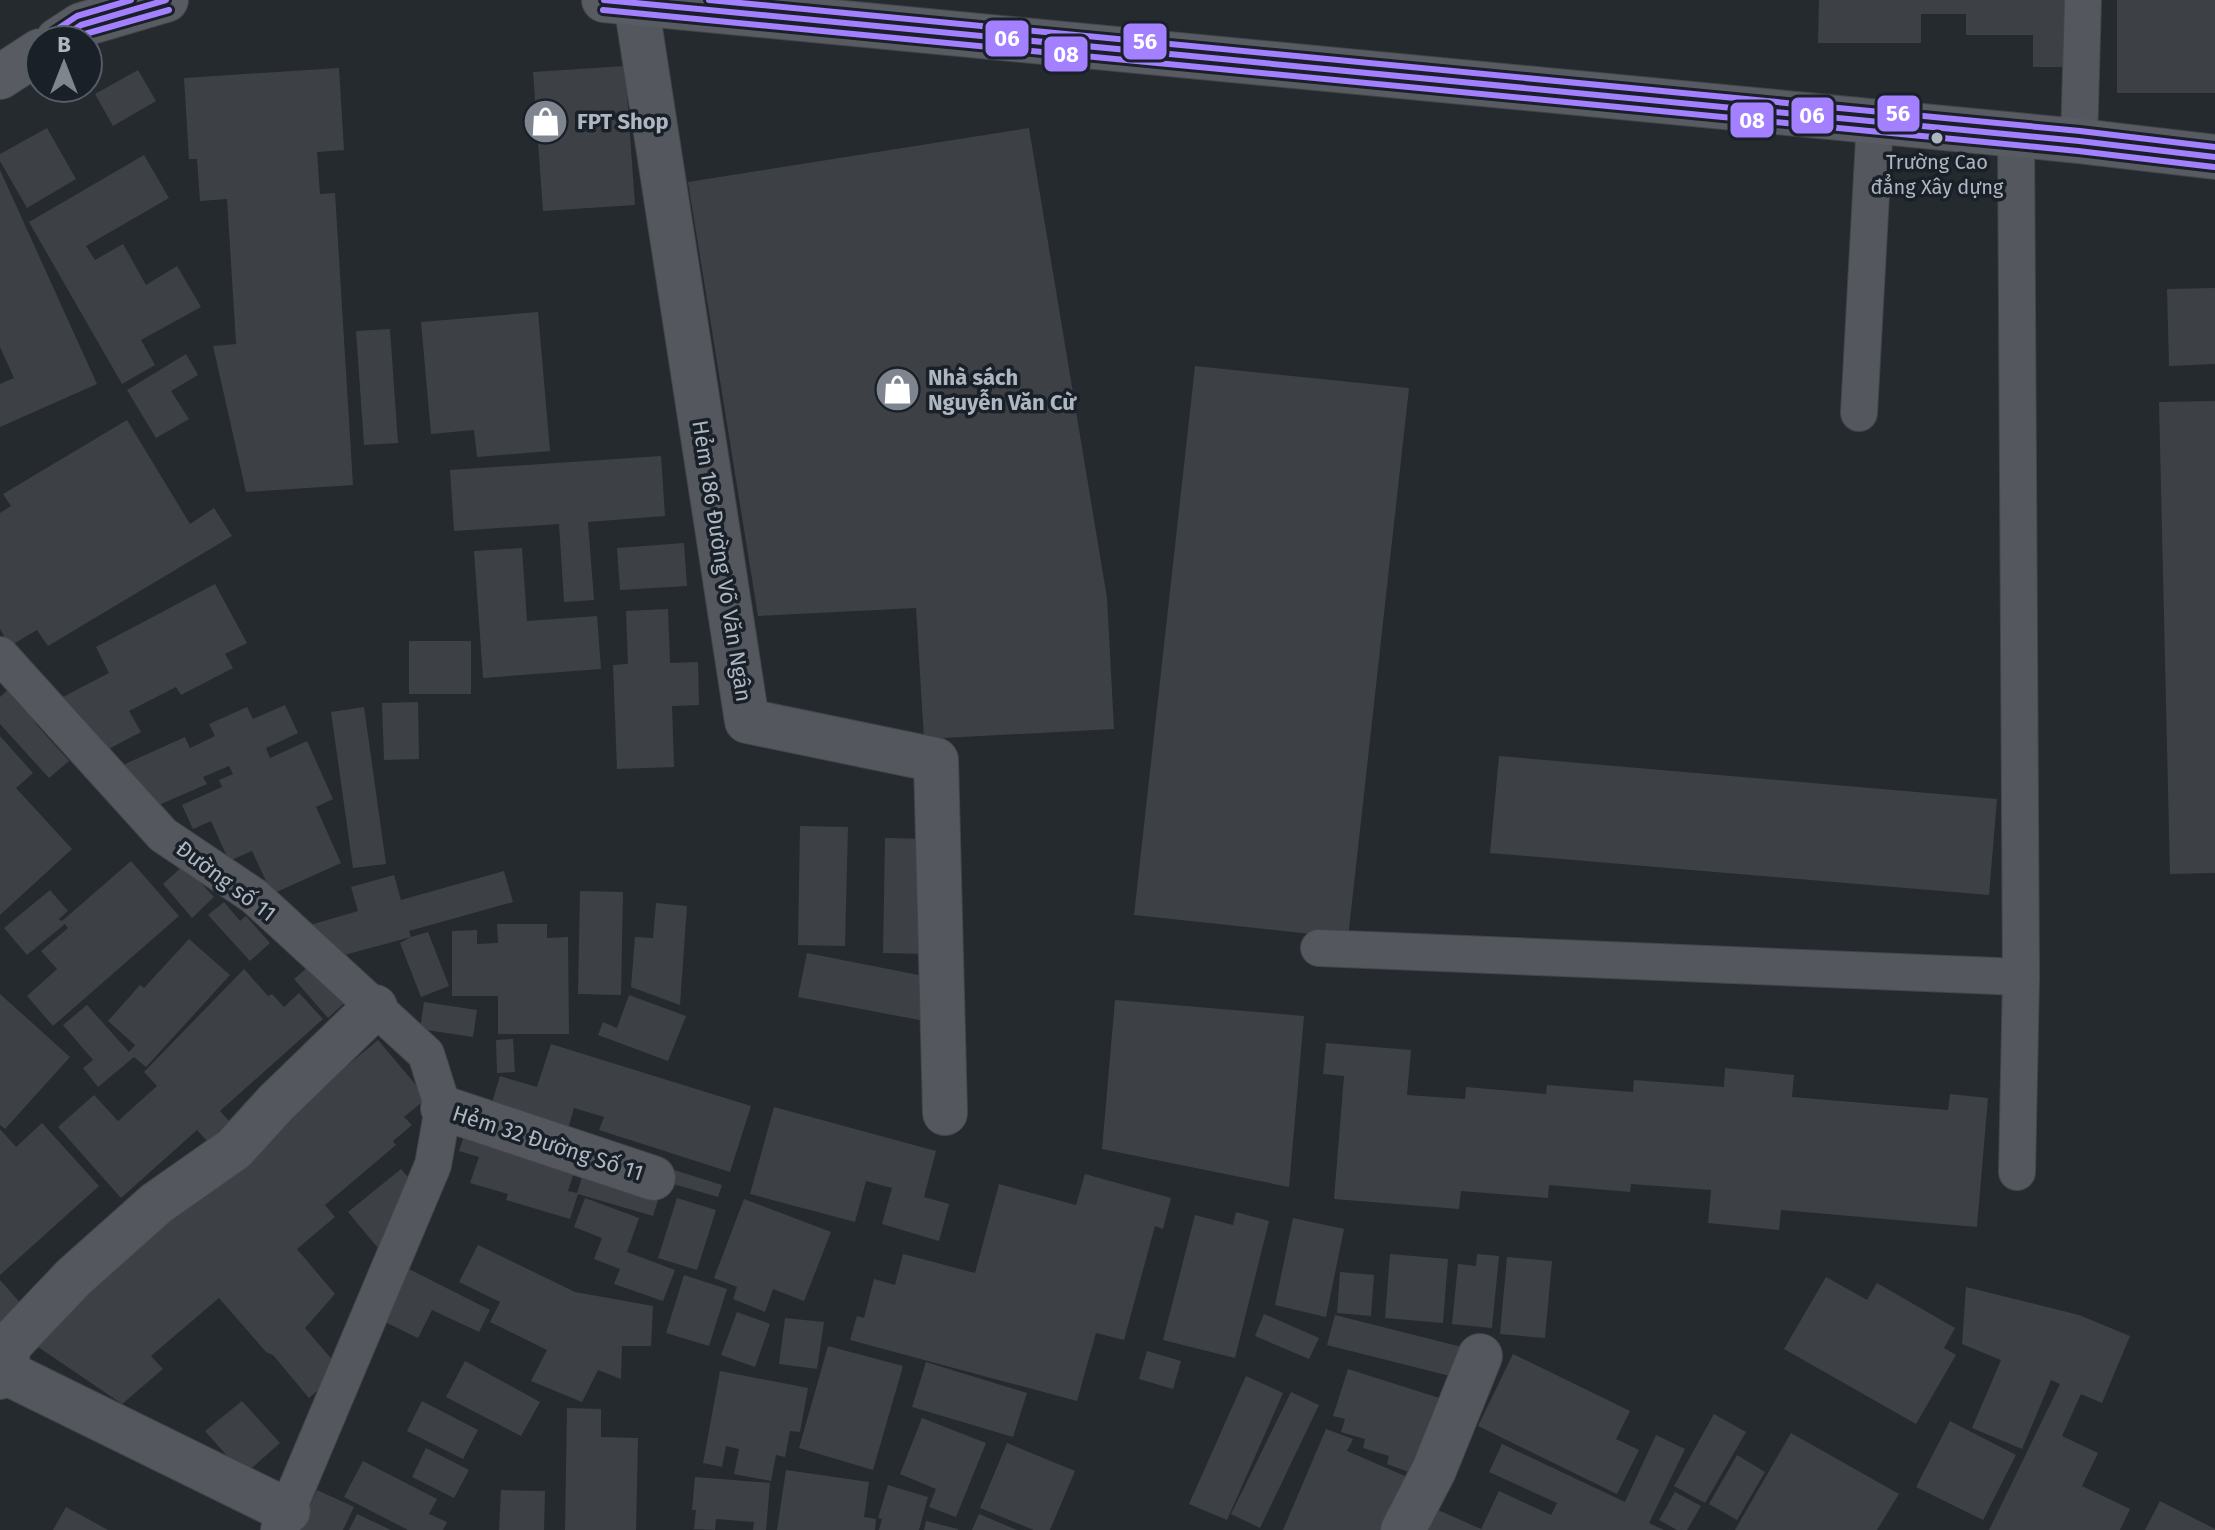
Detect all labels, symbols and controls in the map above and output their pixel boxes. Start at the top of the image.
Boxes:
line badge: 06 [984,19,1030,58]
line badge: 56 [1122,22,1168,61]
north arrow [24,24,104,104]
text: 06 [994,25,1020,52]
text: 56 [1133,28,1157,55]
text: B [57,31,71,58]
line badge: 08 [1043,35,1089,73]
text: 08 [1053,41,1079,68]
line badge: 56 [1876,94,1921,133]
line badge: 06 [1790,96,1835,135]
shop icon: FPT Shop [522,97,570,145]
text: 56 [1886,100,1910,127]
line badge: 08 [1729,101,1775,139]
text: 06 [1799,102,1825,129]
text: 08 [1739,107,1765,134]
place label: FPT Shop [577,108,669,135]
marker: Trường Cao đẳng Xây dựng [1929,130,1945,146]
place label: Trường Cao đẳng Xây dựng [1871,150,2004,199]
place label: Nhà sách Nguyễn Văn Cừ [928,364,1077,416]
shop icon: Nhà sách Nguyễn Văn Cừ [873,366,921,414]
street label: Hẻm 186 Đường Võ Văn Ngân [686,418,758,704]
street label: Đường số 11 [171,835,281,927]
street label: Hẻm 32 Đường Số 11 [449,1099,647,1187]

